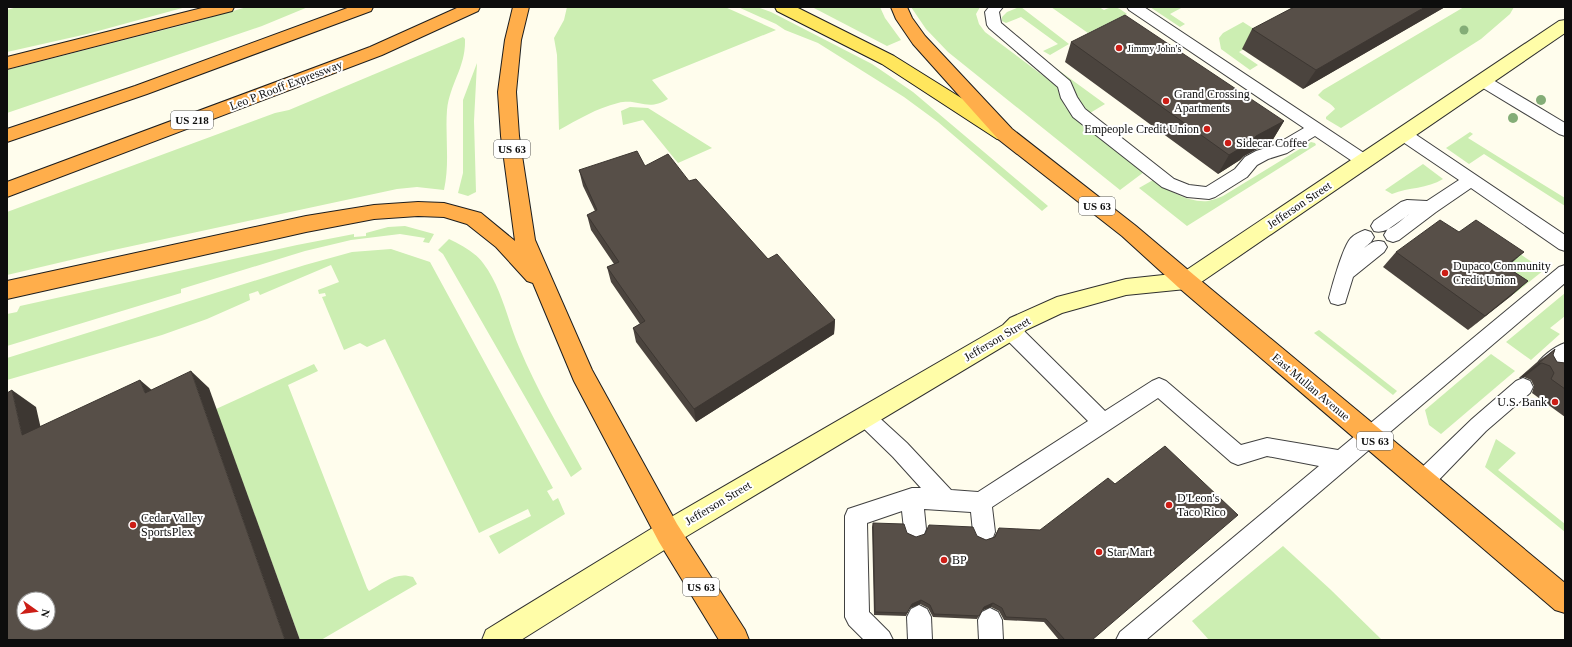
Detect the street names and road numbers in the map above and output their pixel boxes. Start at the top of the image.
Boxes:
street label: Leo P Rooff Expressway [228,57,344,113]
road number: US 218 [171,111,213,129]
road number: US 63 [494,140,530,158]
street label: Jefferson Street [1264,178,1334,232]
road number: US 63 [1079,197,1115,215]
street label: Jefferson Street [961,313,1033,364]
street label: East Mullan Avenue [1269,350,1353,424]
road number: US 63 [1357,432,1393,450]
street label: Jefferson Street [682,477,754,528]
road number: US 63 [683,578,719,596]

